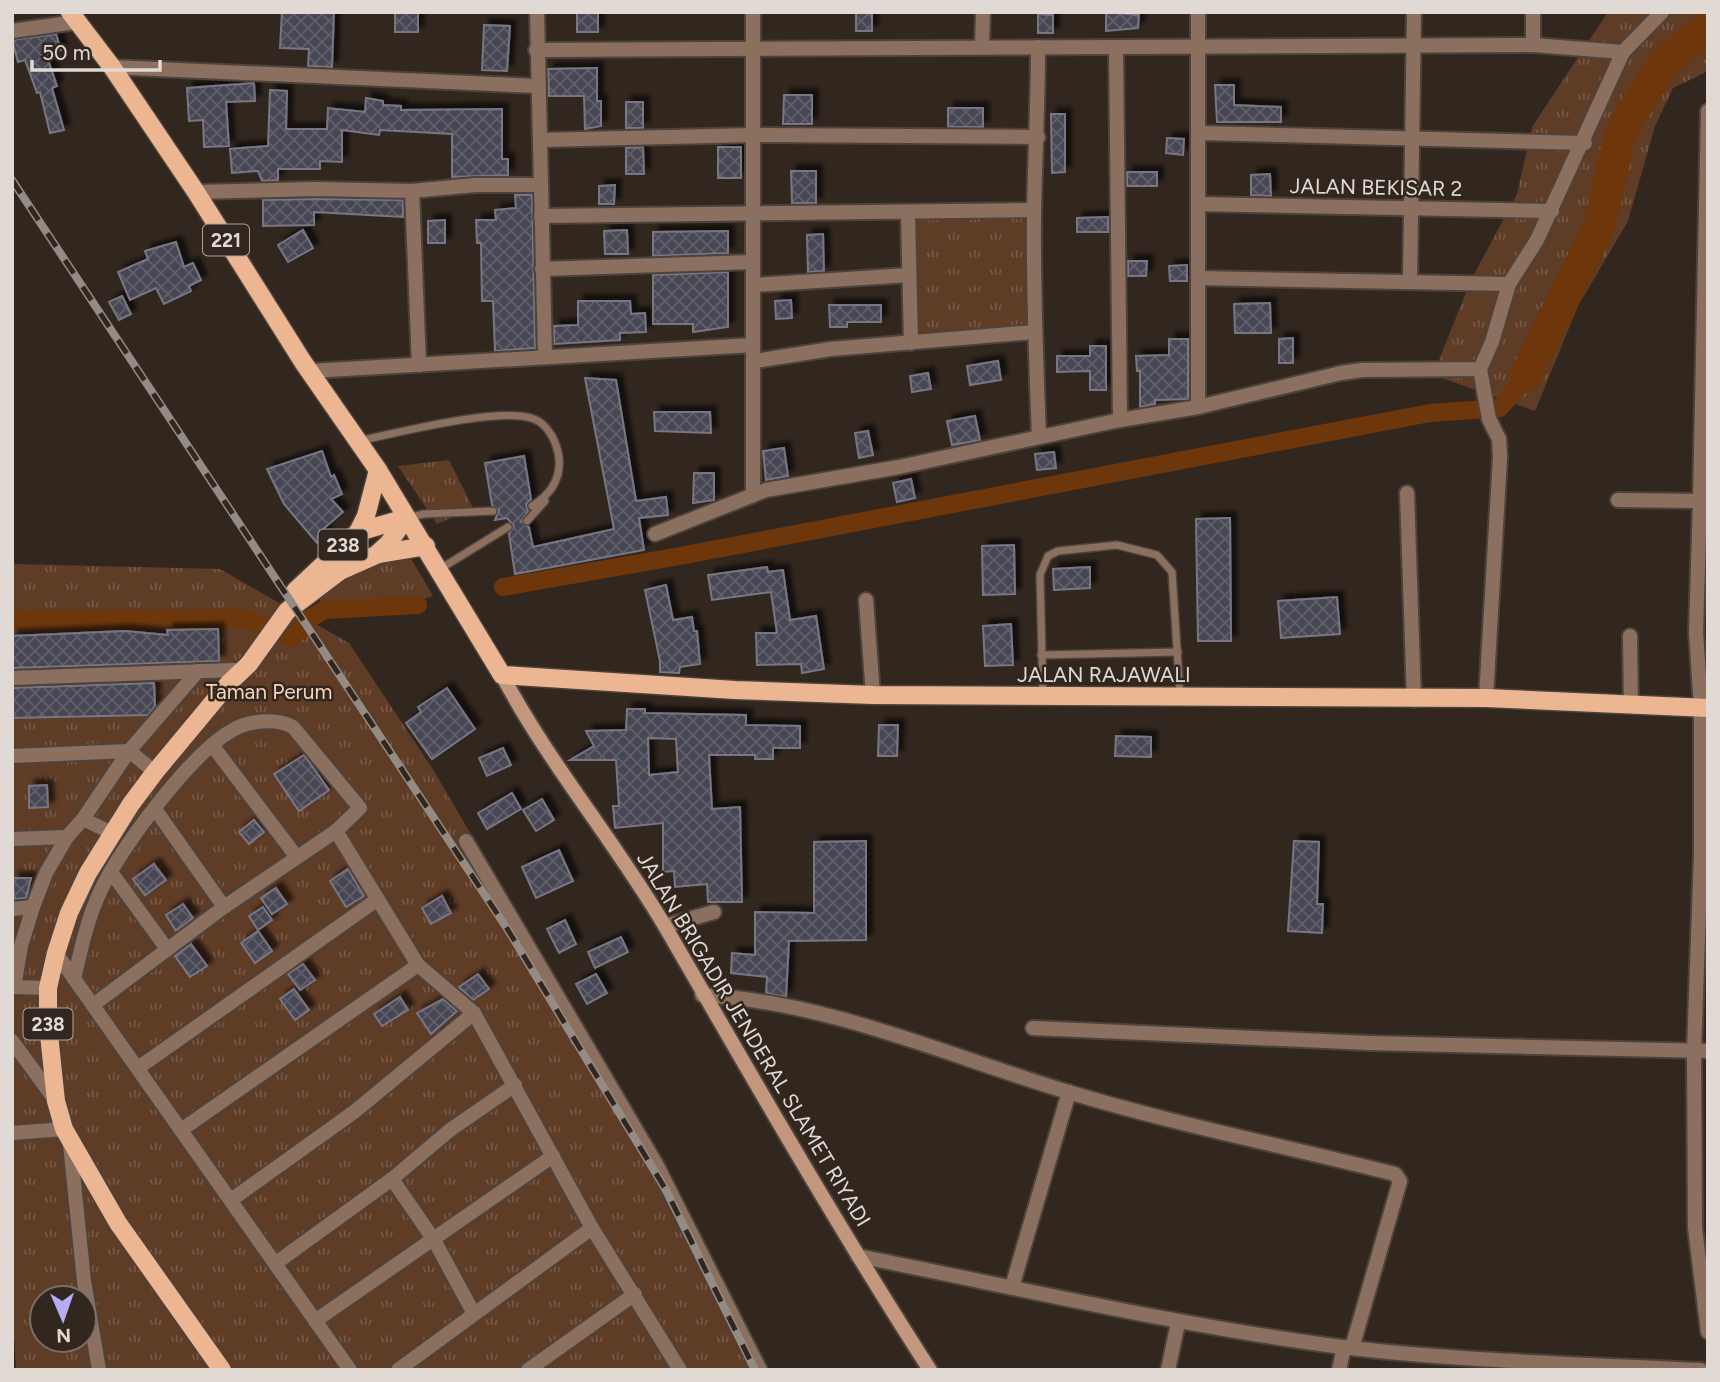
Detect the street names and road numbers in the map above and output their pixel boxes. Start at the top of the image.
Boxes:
street label: JALAN BEKISAR 2 [1290,173,1462,201]
road number: 221 [203,224,249,256]
road number: 238 [318,530,368,560]
street label: JALAN RAJAWALI [1017,662,1191,687]
street label: JALAN BRIGADIR JENDERAL SLAMET RIYADI [632,847,876,1231]
road number: 238 [23,1008,72,1040]

